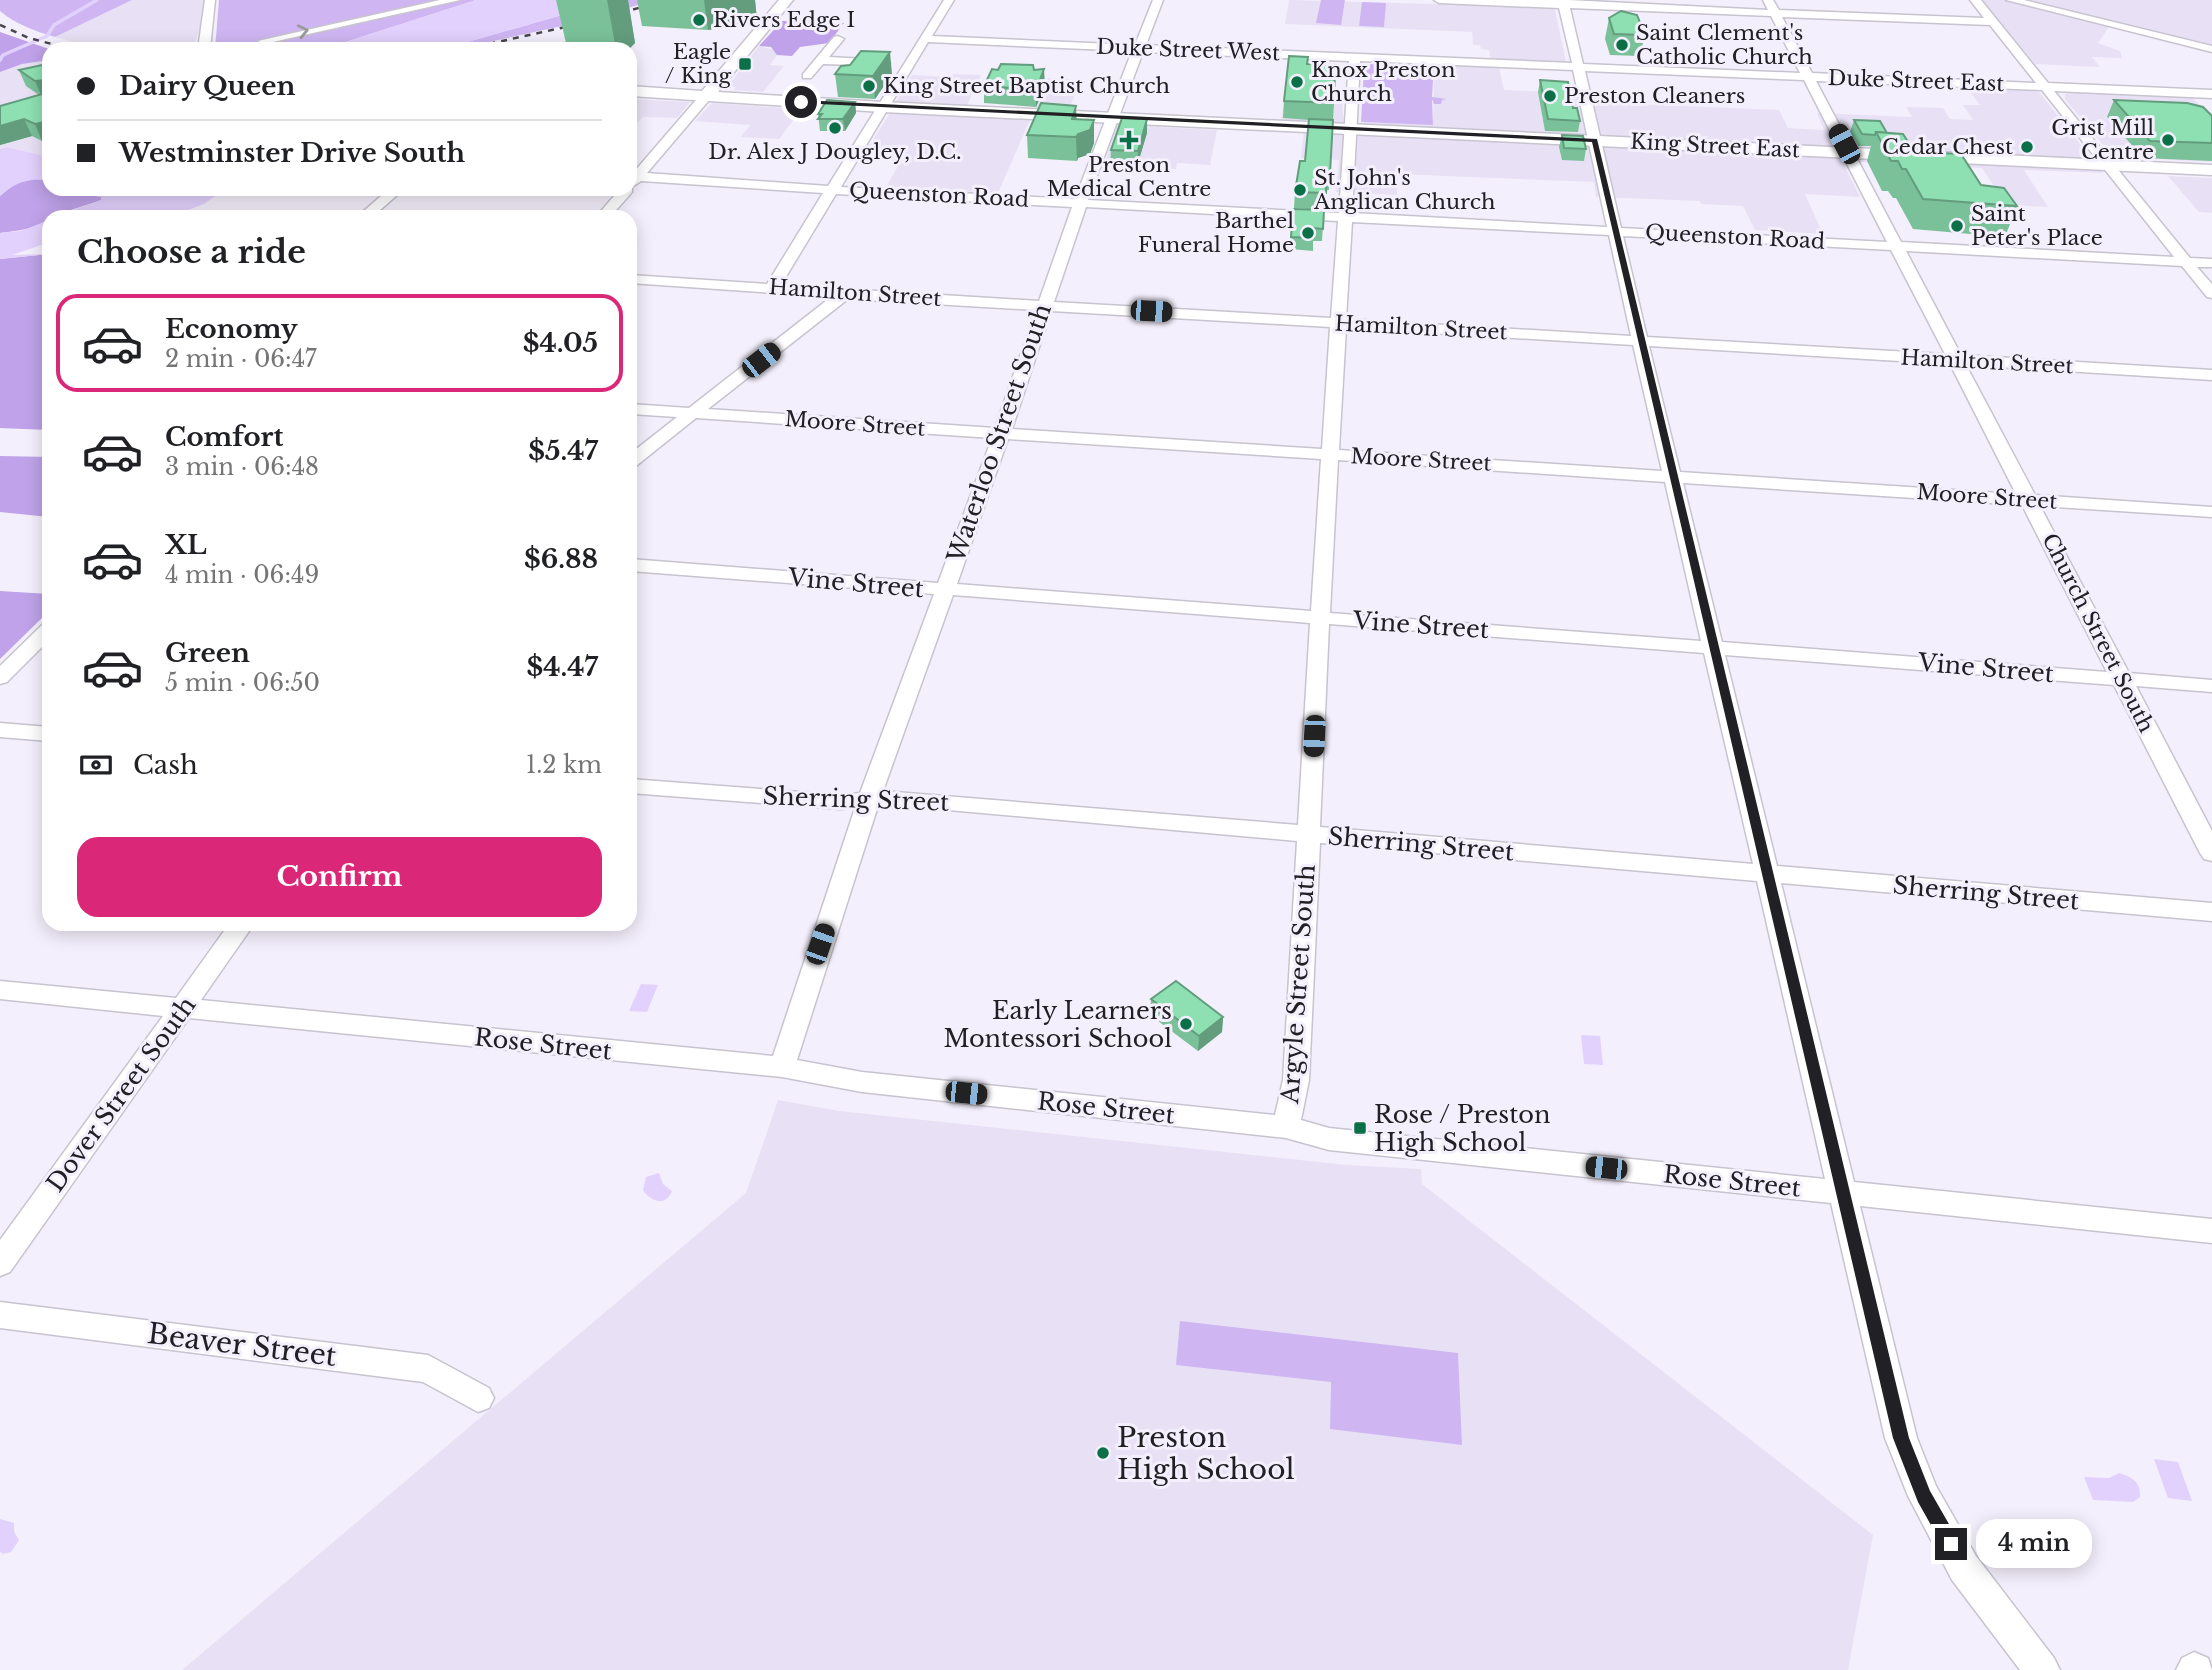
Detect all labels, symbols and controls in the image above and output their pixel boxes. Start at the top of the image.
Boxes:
place label: Rivers Edge I [713,7,855,33]
marker: Rivers Edge I [691,12,707,28]
place label: Saint Clement's Catholic Church [1636,20,1813,70]
one-way arrow [297,25,309,39]
street label: Duke Street West [1096,34,1280,66]
marker: Saint Clement's Catholic Church [1614,37,1630,53]
place label: Eagle / King [665,39,731,89]
marker: Eagle / King [737,56,753,72]
place label: Knox Preston Church [1311,57,1456,107]
street label: Duke Street East [1827,65,2005,97]
text: Dairy Queen [119,70,295,102]
place label: King Street Baptist Church [883,73,1170,99]
marker: Knox Preston Church [1289,74,1305,90]
marker: King Street Baptist Church [861,78,877,94]
place label: Preston Cleaners [1564,83,1745,109]
route start [785,86,817,118]
marker: Preston Cleaners [1542,88,1558,104]
place label: Grist Mill Centre [2051,115,2154,165]
marker: Dr. Alex J Dougley, D.C. [827,120,843,136]
car [1825,121,1864,167]
street label: King Street East [1629,129,1801,163]
marker: Preston Medical Centre [1119,130,1139,150]
marker: Grist Mill Centre [2160,132,2176,148]
place label: Cedar Chest [1882,134,2013,160]
text: Westminster Drive South [119,137,465,169]
place label: Dr. Alex J Dougley, D.C. [708,139,962,165]
marker: Cedar Chest [2019,139,2035,155]
place label: Preston Medical Centre [1047,152,1211,202]
place label: St. John's Anglican Church [1313,165,1495,215]
street label: Queenston Road [848,177,1030,213]
marker: St. John's Anglican Church [1292,182,1308,198]
place label: Saint Peter's Place [1971,201,2103,251]
place label: Barthel Funeral Home [1138,208,1294,258]
marker: Saint Peter's Place [1949,218,1965,234]
street label: Queenston Road [1644,219,1826,255]
marker: Barthel Funeral Home [1300,225,1316,241]
text: Choose a ride [77,232,306,272]
street label: Hamilton Street [768,274,942,312]
car [1130,299,1173,323]
street label: Waterloo Street South [941,300,1057,567]
street label: Hamilton Street [1334,310,1508,346]
icon: car [81,312,144,375]
text: Economy [165,313,298,345]
text: $4.05 [523,327,598,359]
car [738,339,785,381]
street label: Hamilton Street [1900,344,2074,380]
text: 2 min · 06:47 [165,345,317,373]
street label: Moore Street [784,406,926,442]
icon: car [81,420,144,483]
text: Comfort [165,421,283,453]
text: $5.47 [528,435,598,467]
street label: Moore Street [1350,443,1492,477]
text: 3 min · 06:48 [165,453,319,481]
street label: Moore Street [1916,479,2058,515]
icon: car [81,528,144,591]
text: XL [165,529,207,561]
street label: Church Street South [2037,529,2159,737]
text: $6.88 [524,543,598,575]
text: 4 min · 06:49 [165,561,319,589]
street label: Vine Street [786,563,925,603]
street label: Vine Street [1351,606,1490,644]
icon: car [81,636,144,699]
text: Green [165,637,250,669]
street label: Vine Street [1916,648,2055,688]
text: $4.47 [527,651,598,683]
text: 5 min · 06:50 [165,669,320,697]
car [1303,714,1326,758]
icon: cash [77,746,115,784]
text: Cash [133,749,198,781]
text: 1.2 km [526,751,602,779]
street label: Sherring Street [762,781,950,817]
street label: Sherring Street [1327,821,1515,867]
button: Confirm [77,837,602,917]
street label: Argyle Street South [1275,863,1321,1106]
street label: Sherring Street [1892,870,2080,916]
car [804,921,837,967]
street label: Dover Street South [41,991,201,1197]
place label: Early Learners Montessori School [943,996,1172,1053]
marker: Early Learners Montessori School [1178,1016,1194,1032]
street label: Rose Street [473,1022,613,1066]
car [945,1080,988,1106]
street label: Rose Street [1036,1086,1176,1130]
place label: Rose / Preston High School [1374,1100,1551,1157]
marker: Rose / Preston High School [1352,1120,1368,1136]
car [1585,1155,1628,1181]
street label: Rose Street [1662,1159,1802,1203]
street label: Beaver Street [146,1316,339,1374]
place label: Preston High School [1117,1420,1295,1487]
marker: Preston High School [1095,1445,1111,1461]
callout: 4 min [1976,1520,2091,1568]
route end [1935,1528,1967,1560]
text: 4 min [1998,1529,2070,1557]

